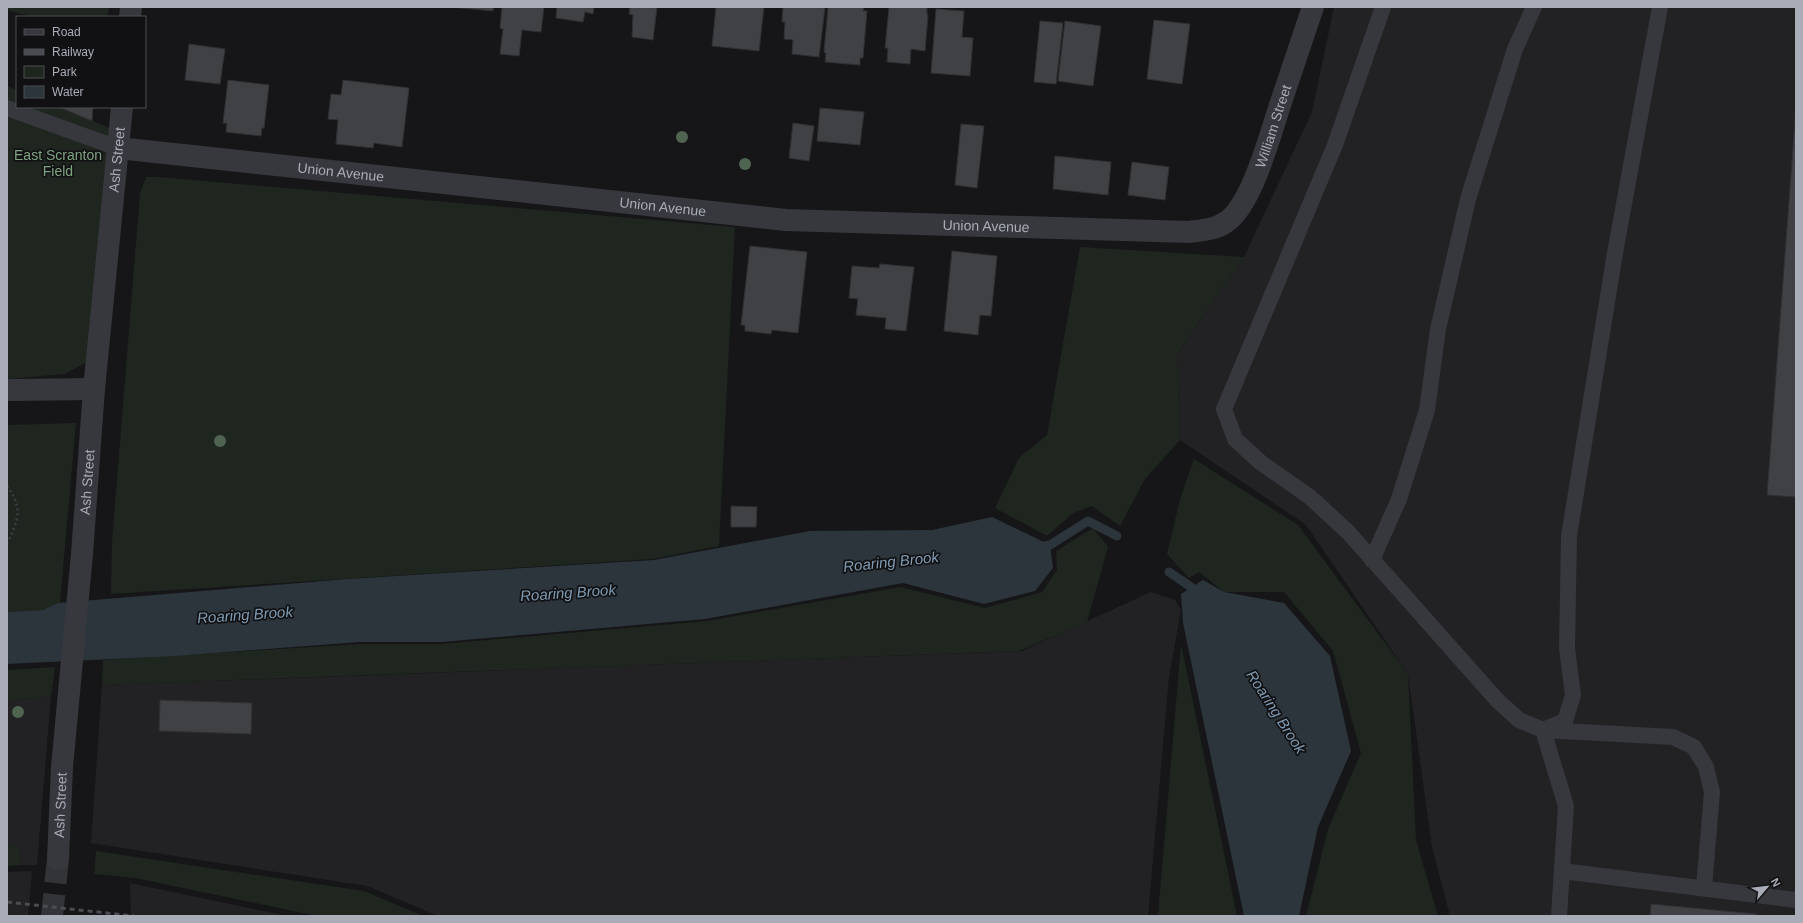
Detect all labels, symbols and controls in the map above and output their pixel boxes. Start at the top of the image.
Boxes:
legend [16,16,146,108]
text: Road [52,25,81,39]
text: Railway [52,45,94,59]
text: Park [52,65,78,79]
street label: William Street [1252,82,1294,170]
text: Water [52,85,84,99]
street label: Ash Street [106,126,128,193]
park label: East Scranton Field [14,147,102,179]
street label: Union Avenue [297,159,385,185]
street label: Union Avenue [619,194,707,219]
street label: Union Avenue [942,217,1030,235]
street label: Ash Street [77,449,98,515]
water label: Roaring Brook [842,548,941,575]
water label: Roaring Brook [520,581,618,604]
water label: Roaring Brook [197,603,295,626]
water label: Roaring Brook [1243,667,1310,758]
street label: Ash Street [51,772,70,838]
north arrow [1747,867,1787,907]
text: N [1769,876,1783,889]

